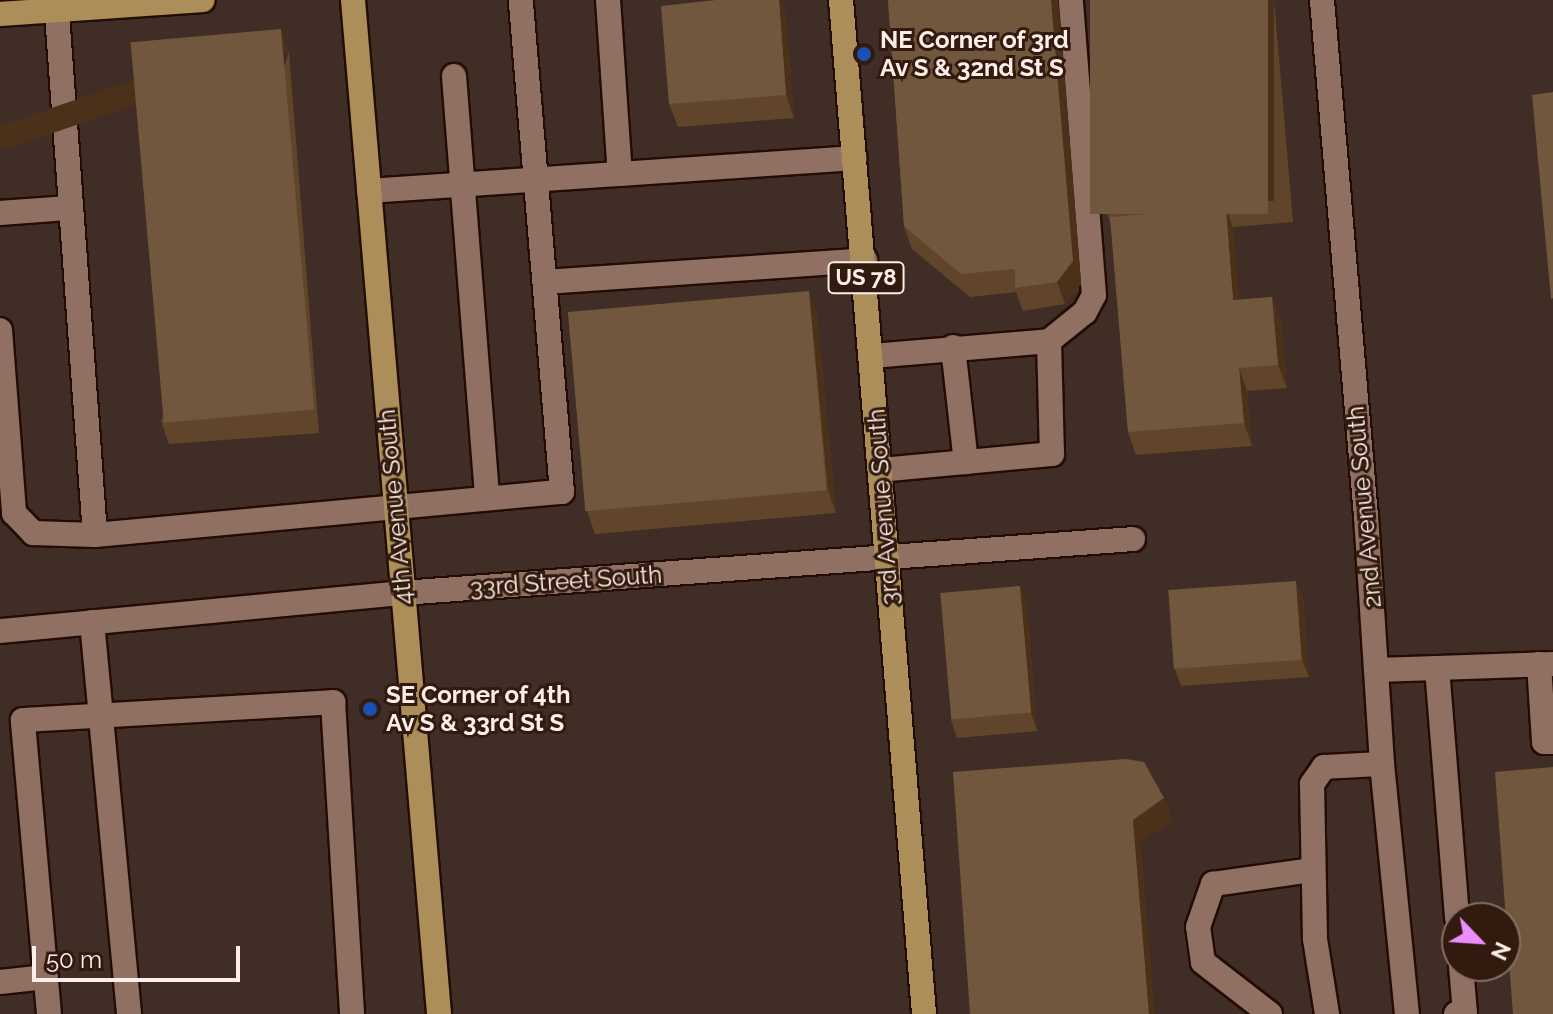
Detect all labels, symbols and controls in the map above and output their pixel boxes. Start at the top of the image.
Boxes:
place label: NE Corner of 3rd Av S & 32nd St S [880,26,1070,82]
marker: NE Corner of 3rd Av S & 32nd St S [855,45,873,63]
road number: US 78 [826,260,906,296]
street label: 2nd Avenue South [1341,405,1387,609]
street label: 4th Avenue South [372,408,418,606]
street label: 3rd Avenue South [862,408,904,606]
street label: 33rd Street South [469,560,663,602]
place label: SE Corner of 4th Av S & 33rd St S [386,681,572,737]
marker: SE Corner of 4th Av S & 33rd St S [361,700,379,718]
north arrow [1441,902,1521,982]
scale bar [36,930,244,980]
text: N [1486,938,1516,964]
text: 50 m [46,945,102,974]

